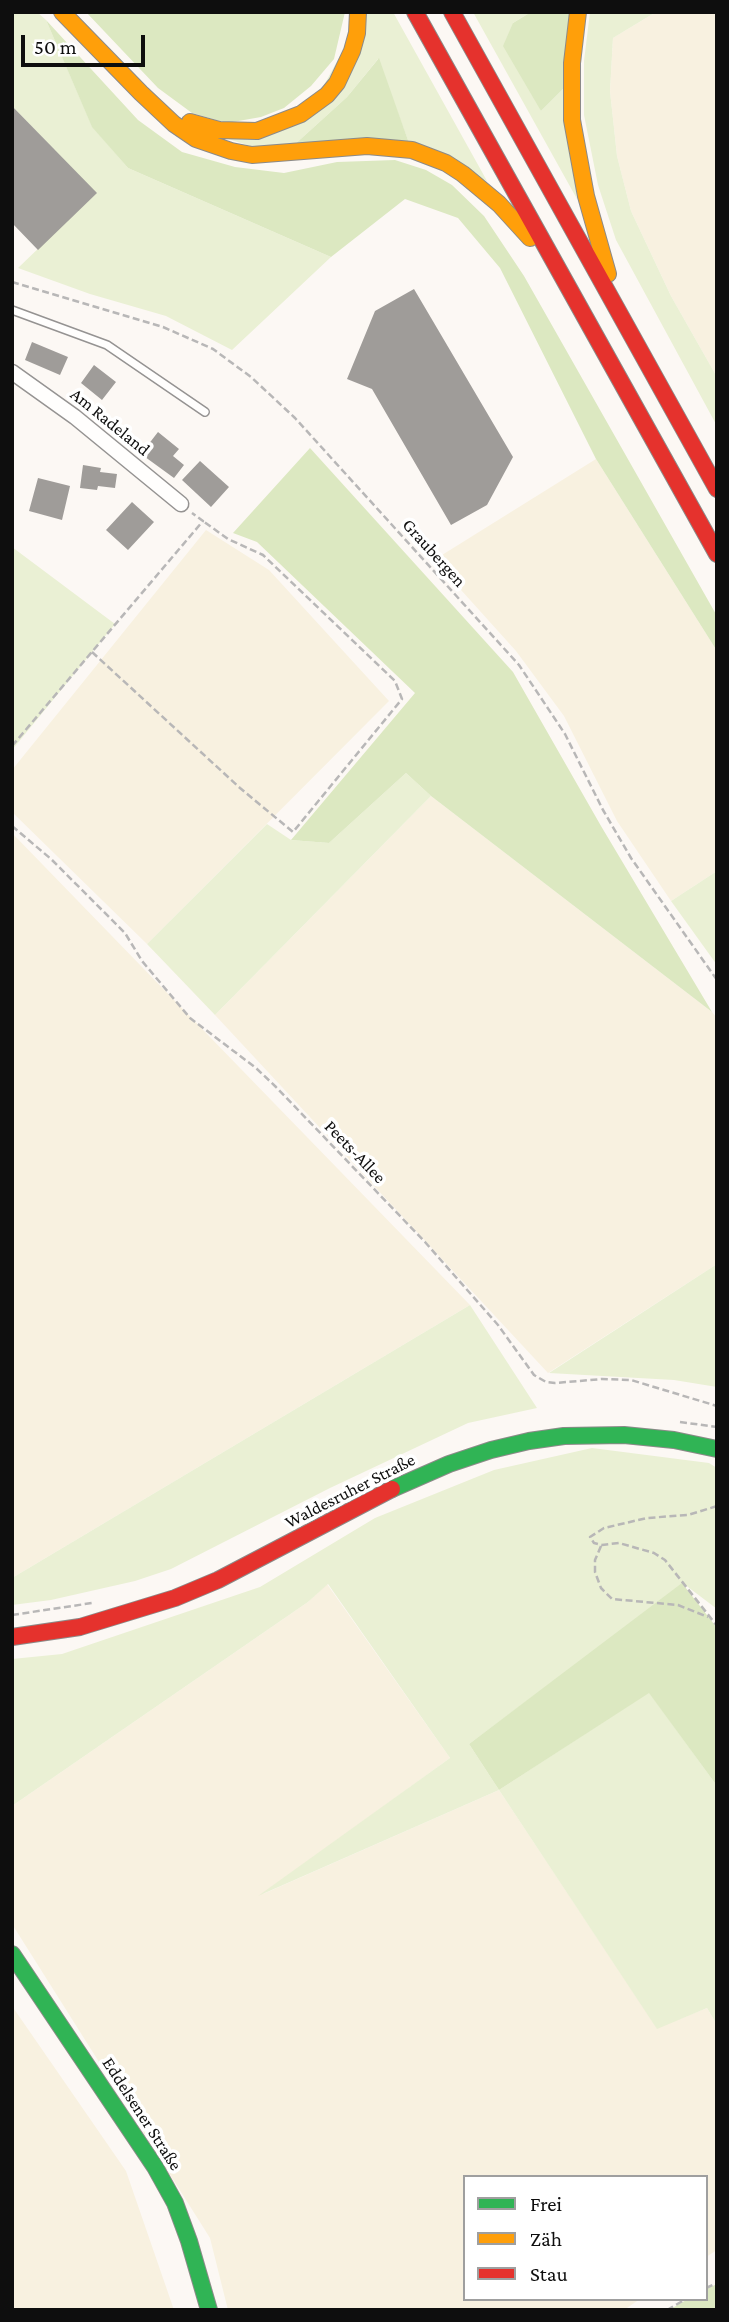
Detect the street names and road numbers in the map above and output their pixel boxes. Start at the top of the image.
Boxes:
street label: Am Radeland [66,383,154,461]
street label: Graubergen [398,514,470,592]
street label: Peets-Allee [320,1116,390,1188]
street label: Waldesruher Straße [281,1449,419,1533]
street label: Eddelsener Straße [97,2053,187,2175]

